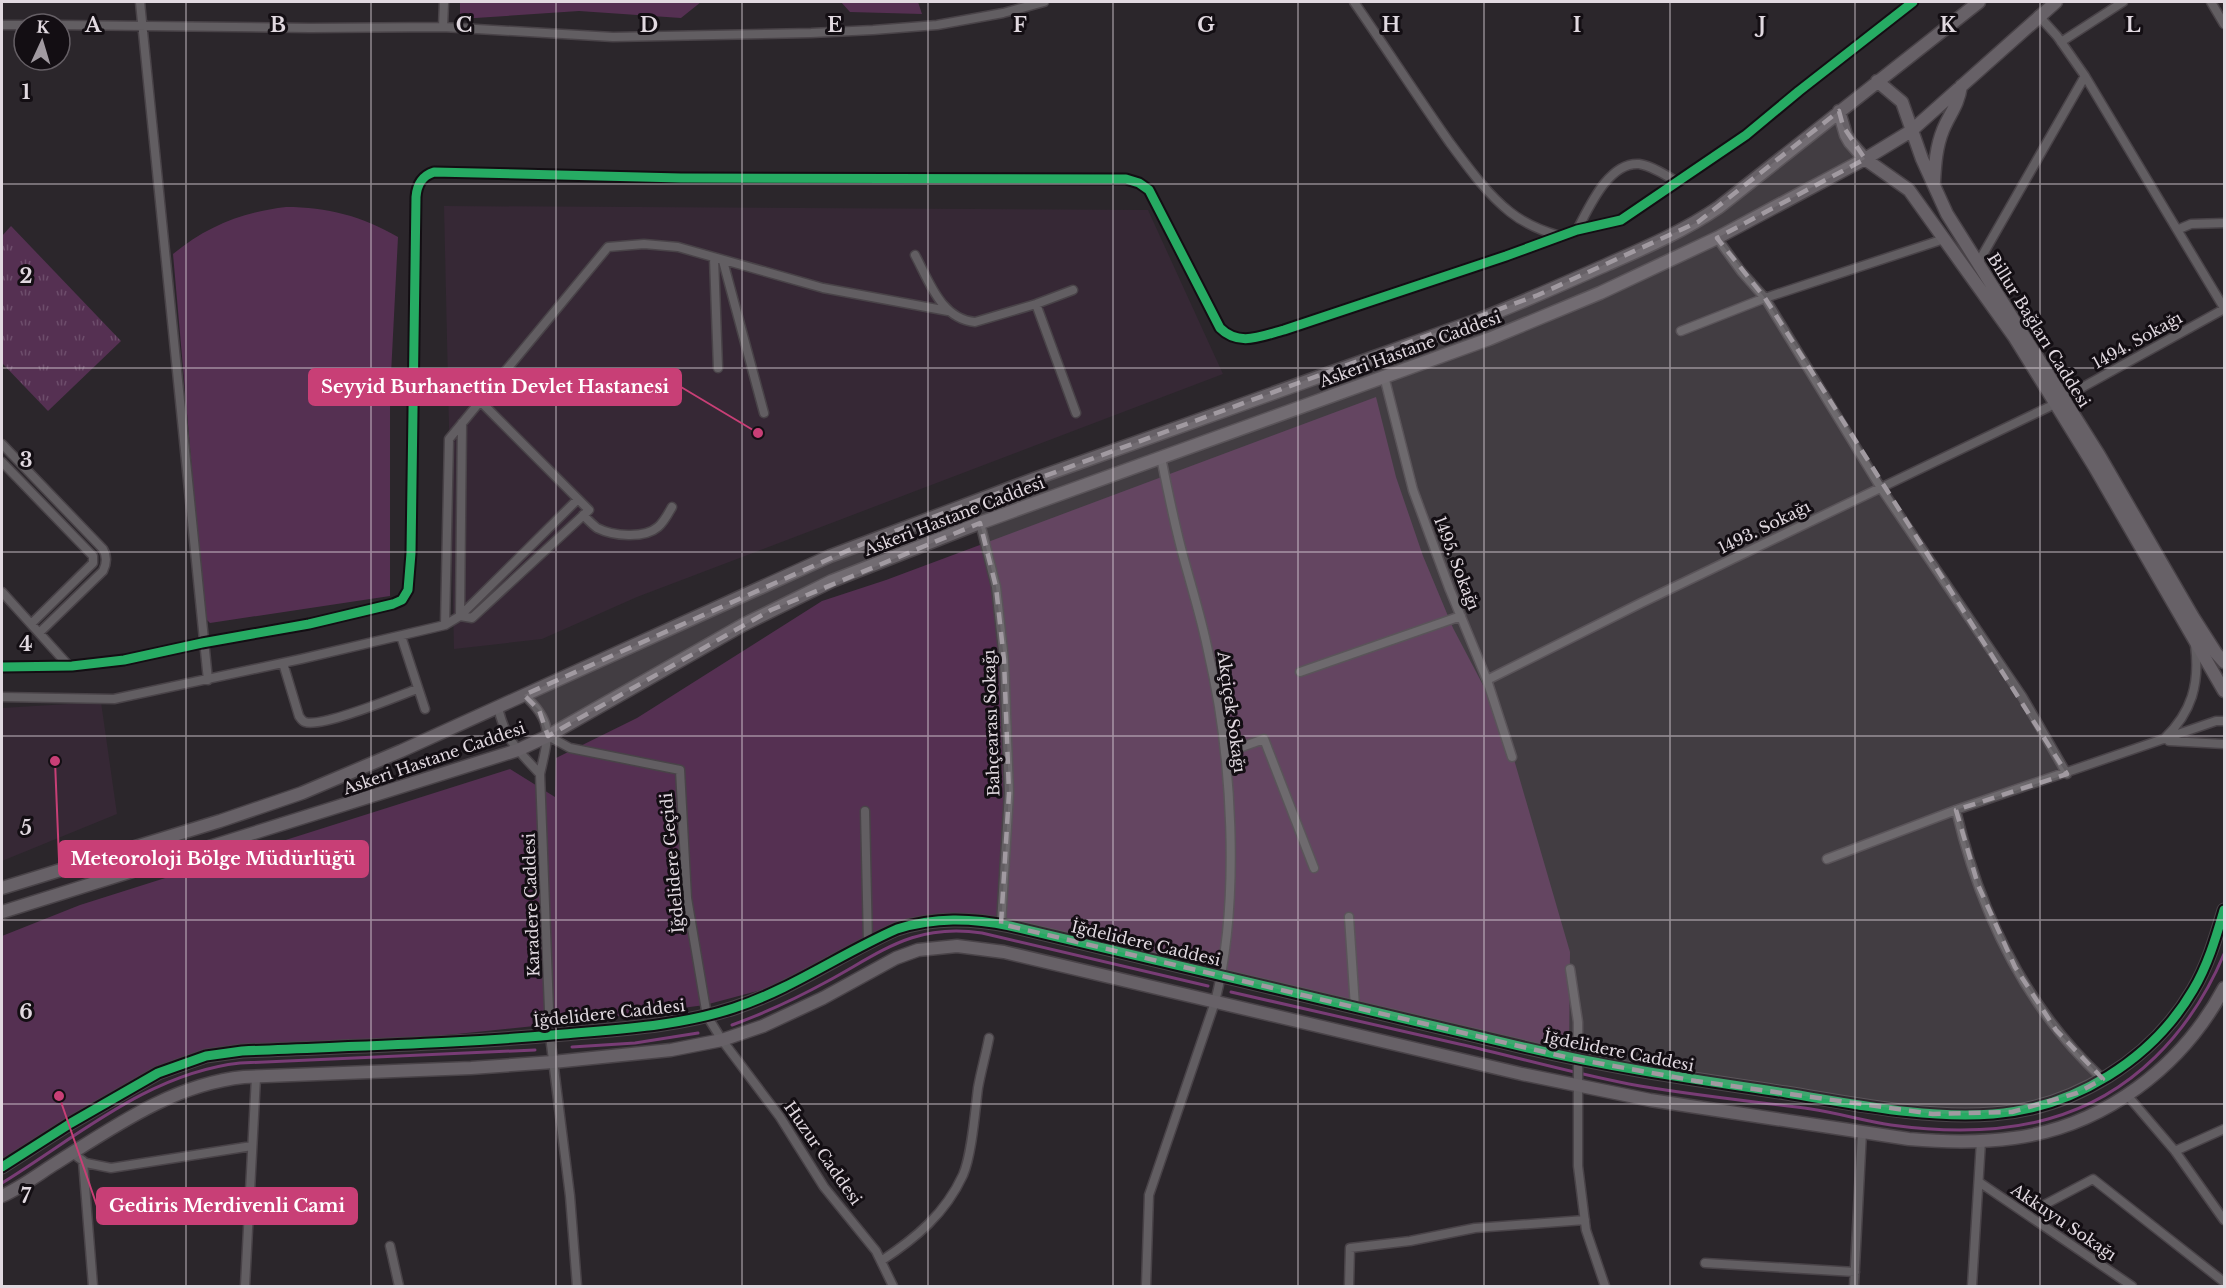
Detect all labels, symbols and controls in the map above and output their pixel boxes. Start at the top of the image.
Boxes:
north arrow [12,12,72,72]
text: A [84,13,102,37]
text: B [270,13,286,37]
text: C [456,13,472,37]
text: D [640,13,658,37]
text: E [827,13,843,37]
text: F [1013,13,1027,37]
text: G [1197,13,1215,37]
text: H [1382,13,1401,37]
text: I [1573,13,1581,37]
text: J [1754,13,1766,37]
text: K [1940,13,1957,37]
text: L [2125,13,2141,37]
text: K [36,17,51,38]
text: 1 [22,80,31,104]
street label: Billur Bağları Caddesi [1983,249,2095,411]
text: 2 [19,264,33,288]
street label: Askeri Hastane Caddesi [1316,307,1504,391]
street label: 1494. Sokağı [2089,307,2186,373]
callout: Seyyid Burhanettin Devlet Hastanesi [309,369,681,405]
text: Seyyid Burhanettin Devlet Hastanesi [321,376,670,398]
text: 3 [20,448,32,472]
street label: Askeri Hastane Caddesi [860,472,1047,560]
street label: 1493. Sokağı [1715,496,1814,558]
street label: 1495. Sokağı [1430,513,1484,613]
text: 4 [19,632,33,656]
street label: Bahçearası Sokağı [978,649,1004,797]
street label: Akçiçek Sokağı [1213,649,1250,774]
street label: Askeri Hastane Caddesi [339,717,528,799]
street label: İğdelidere Geçidi [656,791,688,934]
text: 5 [20,816,32,840]
street label: Karadere Caddesi [518,832,544,977]
callout: Meteoroloji Bölge Müdürlüğü [59,841,368,877]
text: Meteoroloji Bölge Müdürlüğü [70,848,356,870]
street label: İğdelidere Caddesi [1069,916,1223,970]
street label: İğdelidere Caddesi [532,995,687,1031]
text: 6 [19,1000,33,1024]
street label: İğdelidere Caddesi [1542,1027,1696,1075]
street label: Huzur Caddesi [780,1097,866,1209]
street label: Akkuyu Sokağı [2007,1179,2121,1265]
text: 7 [21,1184,32,1208]
callout: Gediris Merdivenli Cami [97,1188,357,1224]
text: Gediris Merdivenli Cami [109,1195,346,1217]

